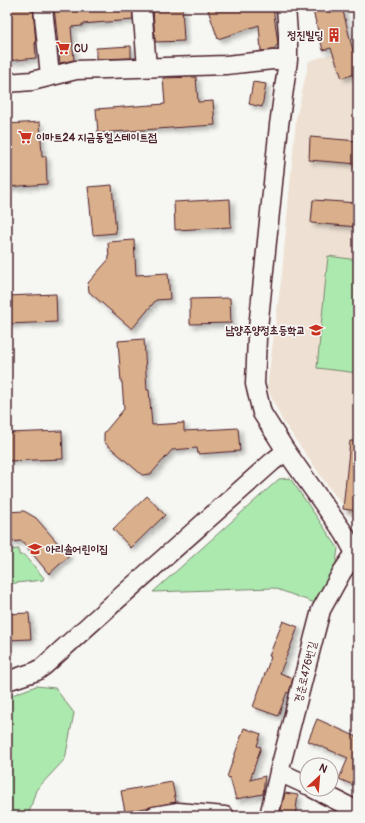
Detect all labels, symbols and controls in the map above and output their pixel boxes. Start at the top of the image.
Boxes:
building icon: 정진빌딩 [326,27,342,43]
place label: 정진빌딩 [287,29,323,42]
supermarket icon: CU [55,40,71,56]
place label: CU [74,42,88,55]
supermarket icon: 이마트24 지금동힐스테이트점 [17,129,33,145]
place label: 이마트24 지금동힐스테이트점 [36,131,157,144]
school or university icon: 남양주양정초등학교 [308,322,324,338]
place label: 남양주양정초등학교 [225,324,305,337]
school or university icon: 아리솔어린이집 [27,541,43,557]
place label: 아리솔어린이집 [46,543,108,556]
street label: 경춘로476번길 [292,640,319,704]
north arrow [299,757,339,797]
text: N [317,761,330,776]

